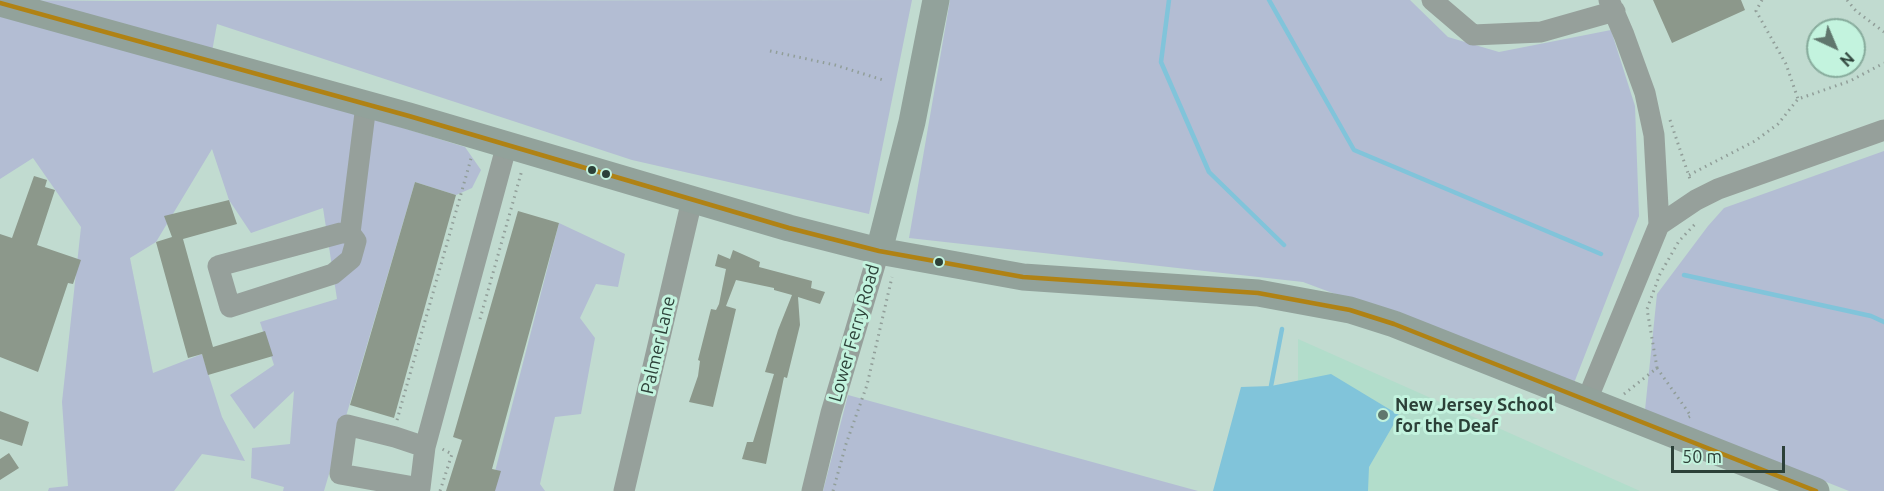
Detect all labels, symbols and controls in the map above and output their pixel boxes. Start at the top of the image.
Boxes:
north arrow [1806,18,1866,78]
text: N [1837,49,1858,70]
unlabelled marker [586,164,598,176]
unlabelled marker [600,168,612,180]
unlabelled marker [933,256,945,268]
street label: Lower Ferry Road [824,262,884,404]
street label: Palmer Lane [636,294,680,396]
place label: New Jersey School for the Deaf [1395,394,1554,436]
marker: New Jersey School for the Deaf [1376,408,1390,422]
scale bar [1674,434,1788,472]
text: 50 m [1682,446,1722,466]

